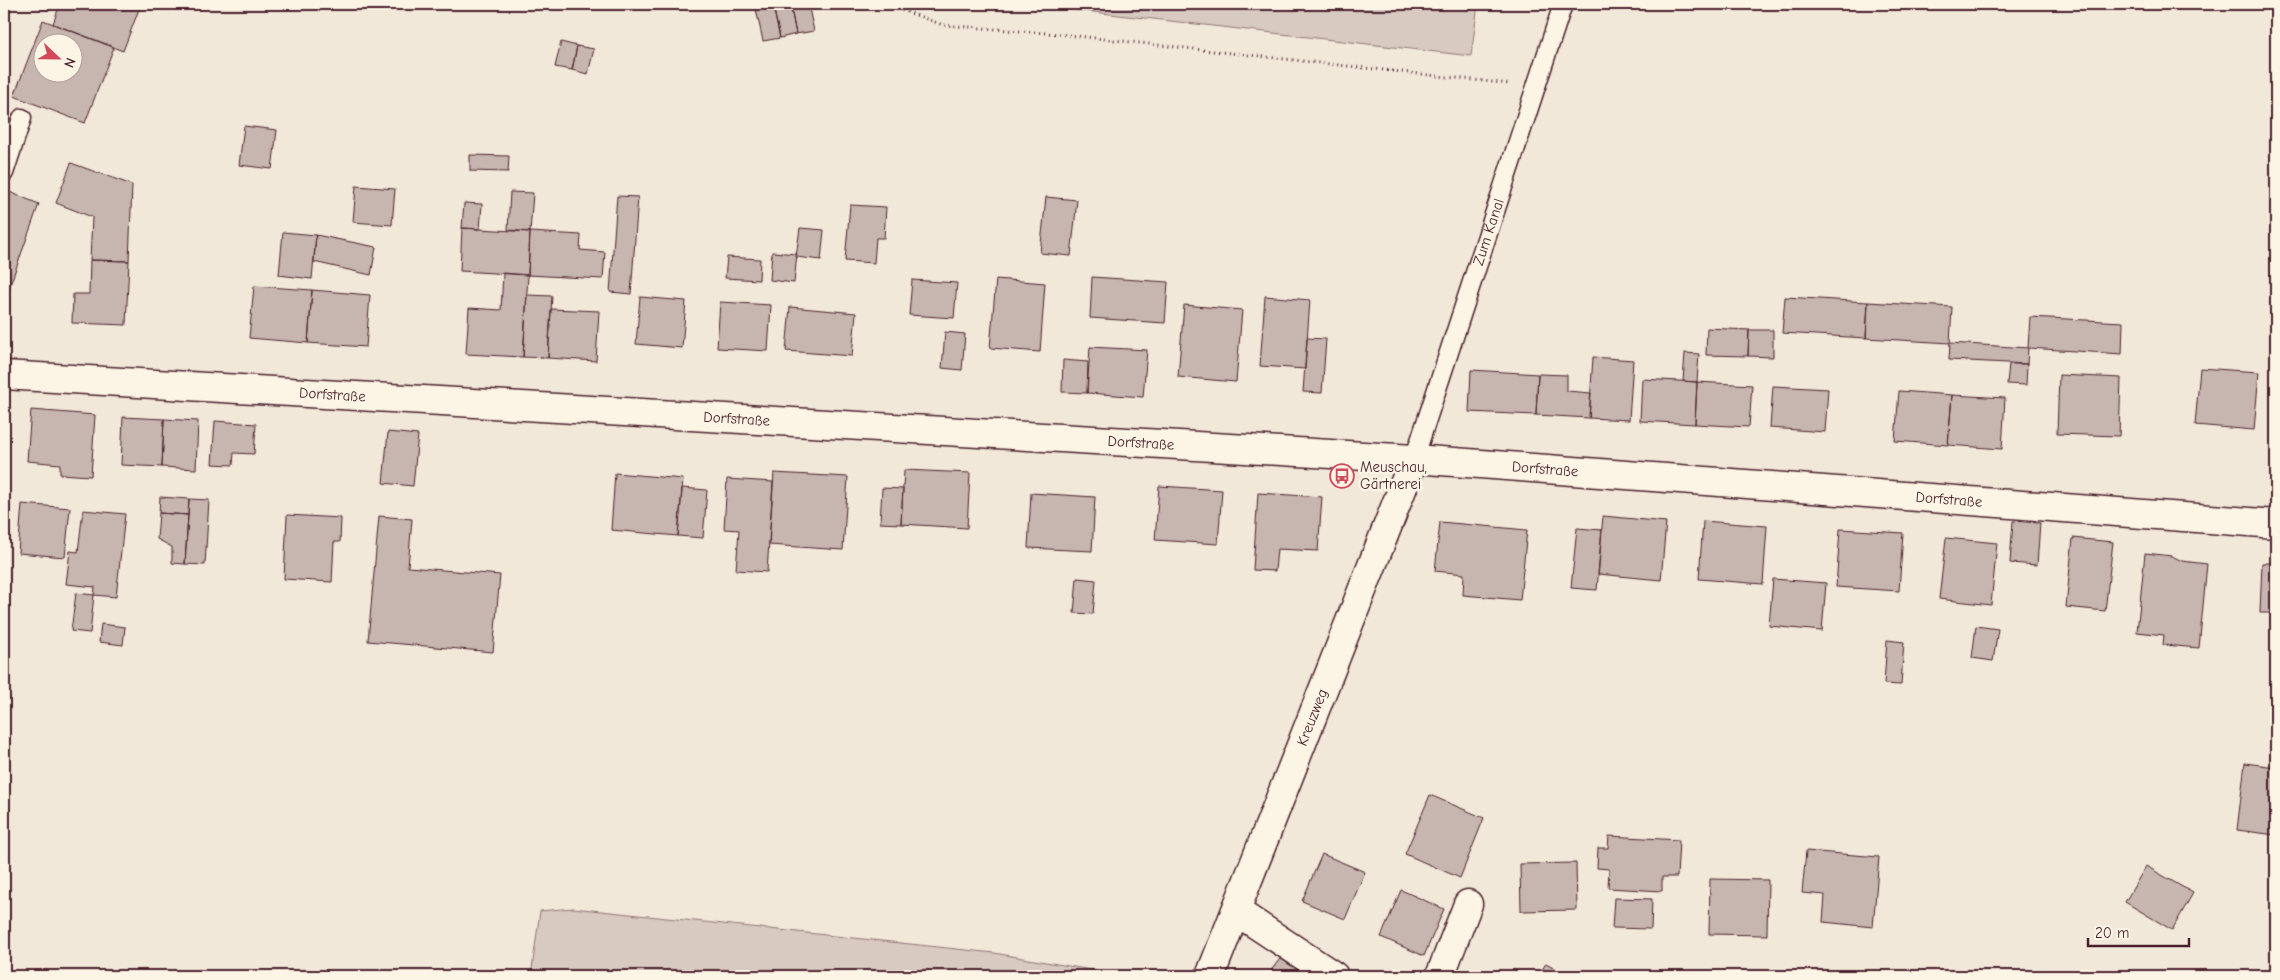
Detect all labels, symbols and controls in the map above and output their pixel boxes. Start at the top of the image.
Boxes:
north arrow [32,32,82,82]
text: N [60,55,79,70]
street label: Zum Kanal [1469,196,1508,268]
street label: Dorfstraße [298,384,367,406]
street label: Dorfstraße [703,408,771,430]
street label: Dorfstraße [1107,432,1175,454]
street label: Dorfstraße [1511,457,1580,480]
place label: Meuschau, Gärtnerei [1360,458,1427,493]
bus stop icon: Meuschau, Gärtnerei [1329,463,1355,489]
street label: Dorfstraße [1915,488,1983,511]
street label: Kreuzweg [1293,686,1331,749]
scale bar [2088,915,2189,947]
text: 20 m [2095,924,2129,942]

